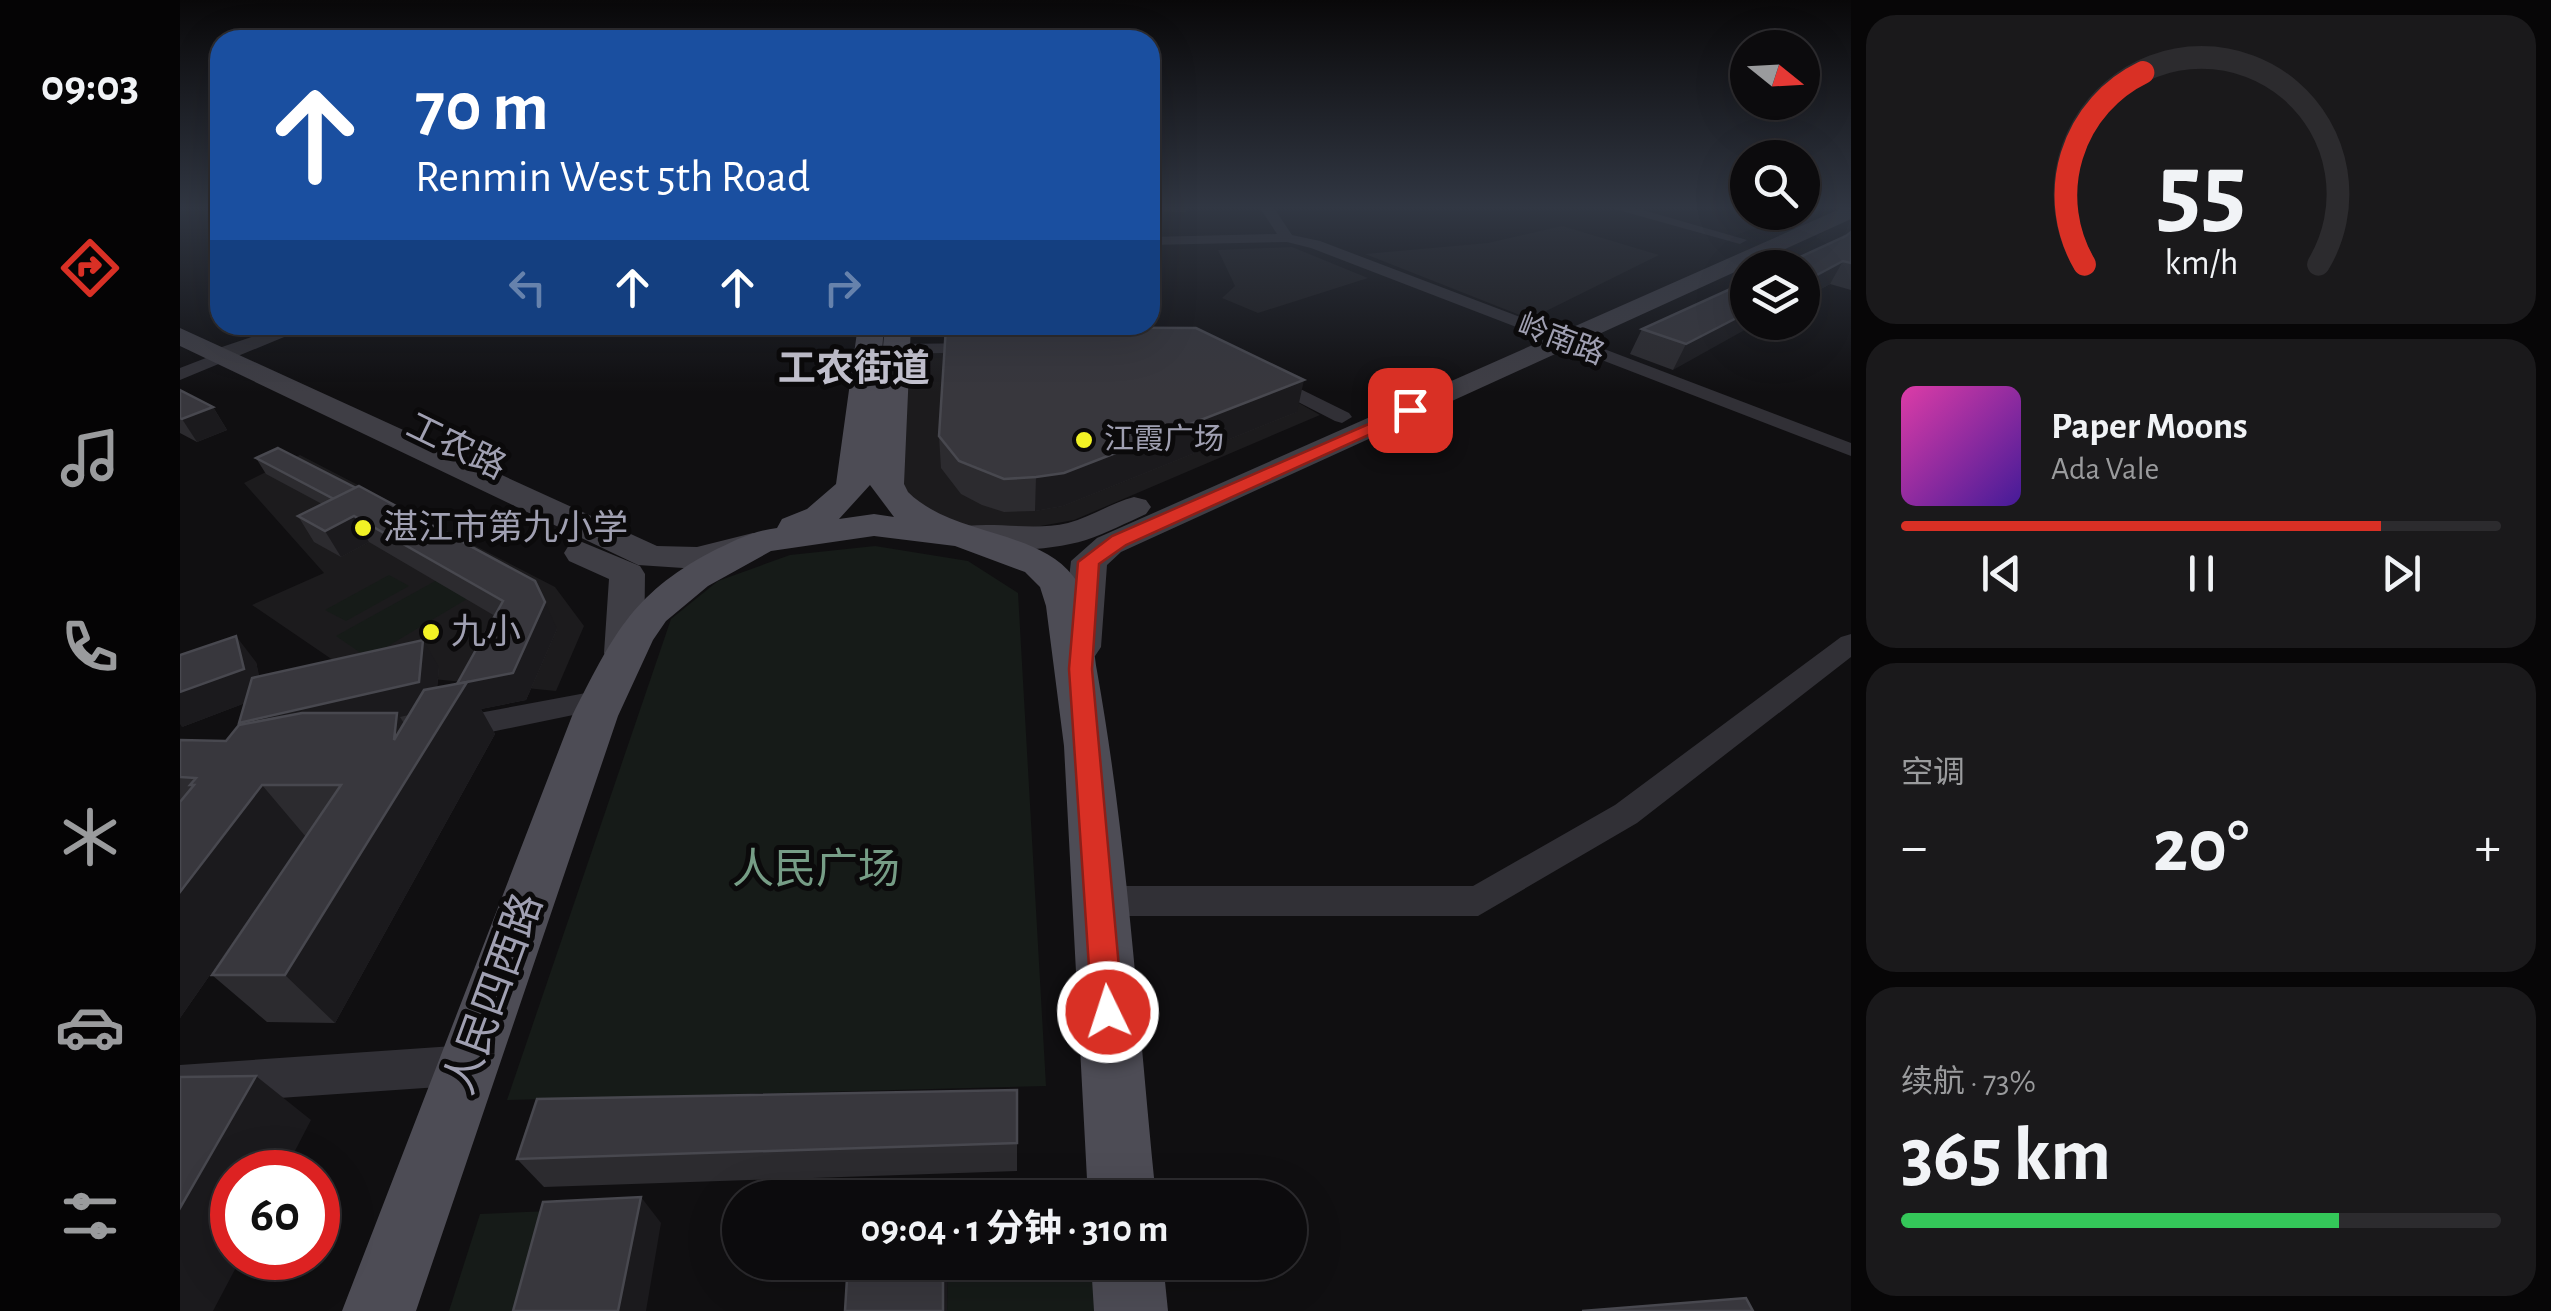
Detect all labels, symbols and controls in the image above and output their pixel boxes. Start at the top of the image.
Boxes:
north arrow [1730,30,1820,120]
map controls [1730,30,1820,340]
text: 09:03 [41,64,139,109]
icon: ahead [250,70,380,200]
text: 70 m [415,73,549,143]
text: 55 [2156,139,2246,243]
button: search [1730,140,1820,230]
text: Renmin West 5th Road [415,155,810,200]
icon: directions [55,233,125,303]
text: km/h [2164,245,2238,281]
button: layers [1730,250,1820,340]
icon: left [500,260,555,315]
icon: ahead [605,260,660,315]
icon: ahead [710,260,765,315]
icon: right [815,260,870,315]
street label: 岭南路 [1514,308,1609,370]
district label: 工农街道 [778,348,930,389]
pin [1368,368,1453,453]
icon: arrive [1383,383,1438,438]
street label: 工农路 [401,406,512,486]
text: Paper Moons [2051,408,2248,446]
icon: music [55,423,125,493]
place label: 江霞广场 [1104,423,1224,455]
marker: 江霞广场 [1073,429,1095,451]
text: Ada Vale [2051,453,2159,485]
place label: 湛江市第九小学 [383,509,628,546]
marker: 湛江市第九小学 [352,517,374,539]
icon: previous [1974,546,2029,601]
icon: pause [2174,546,2229,601]
icon: next [2374,546,2429,601]
icon: phone [55,612,125,682]
place label: 九小 [451,613,521,650]
marker: 九小 [420,621,442,643]
text: 空调 [1901,757,1965,789]
icon: climate [55,802,125,872]
text: 20° [2153,810,2249,885]
text: − [1901,820,1927,875]
text: + [2475,820,2501,875]
park label: 人民广场 [732,847,900,891]
street label: 人民四西路 [436,887,550,1100]
position arrow [1056,960,1160,1064]
icon: car [55,992,125,1062]
text: 续航 · 73% [1901,1066,2036,1098]
text: 365 km [1901,1119,2111,1194]
speed limit sign: 60 [210,1150,340,1280]
icon: filters [55,1181,125,1251]
text: 09:04 · 1 分钟 · 310 m [861,1211,1168,1249]

